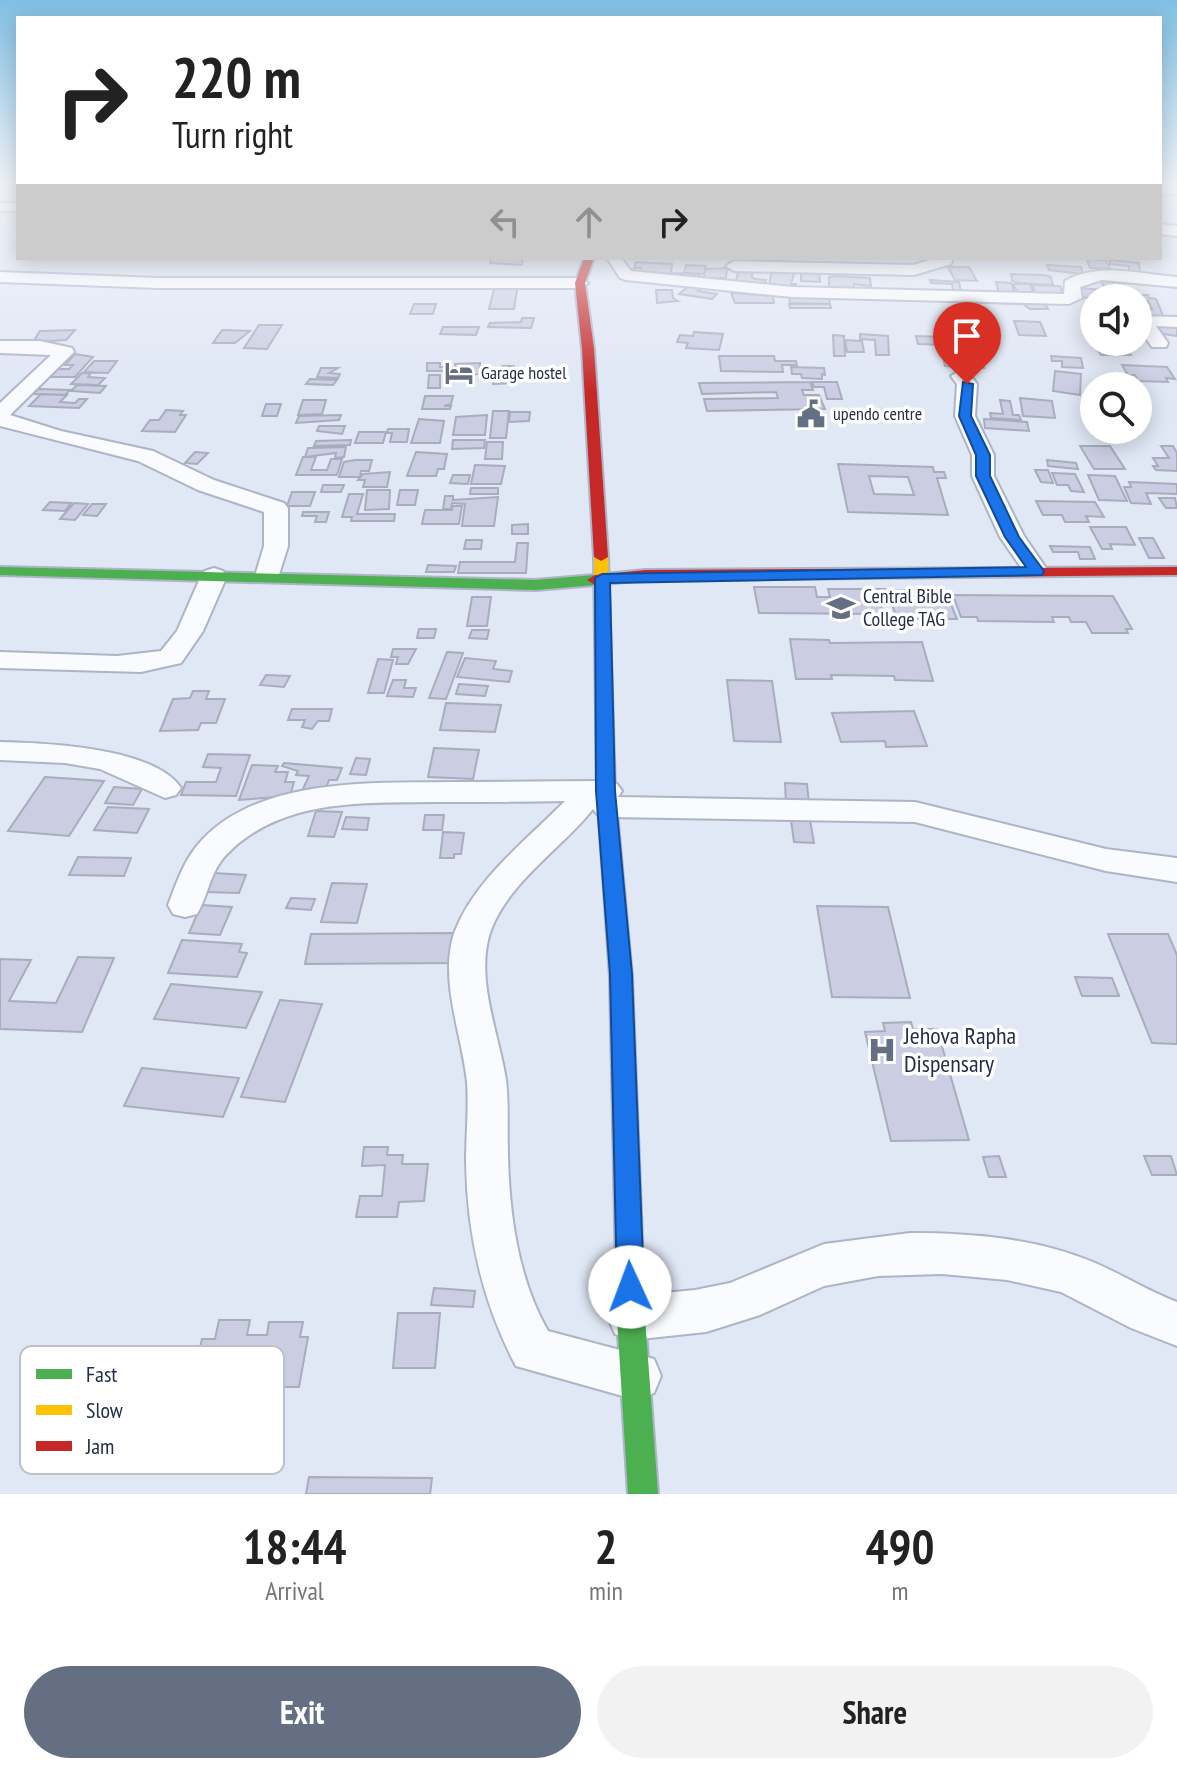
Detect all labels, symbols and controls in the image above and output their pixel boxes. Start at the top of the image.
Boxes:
text: 220 m [172,41,301,113]
icon: right [40,48,144,152]
text: Turn right [172,111,293,158]
icon: left [483,200,527,244]
icon: ahead [567,200,611,244]
icon: right [651,200,695,244]
map controls [1080,284,1152,444]
button: sound [1080,284,1152,356]
pin [933,302,1001,384]
icon: arrive [945,314,989,358]
hotel icon: Garage hostel [444,358,474,388]
place label: Garage hostel [481,361,567,384]
button: search [1080,372,1152,444]
public building icon: upendo centre [796,399,826,429]
place label: upendo centre [833,402,922,425]
place label: Central Bible College TAG [863,583,952,632]
school or university icon: Central Bible College TAG [826,593,856,623]
place label: Jehova Rapha Dispensary [903,1020,1016,1079]
hospital icon: Jehova Rapha Dispensary [867,1035,897,1065]
position arrow [588,1245,672,1329]
legend [20,1346,284,1474]
text: Fast [86,1360,117,1388]
text: Slow [86,1396,123,1424]
text: Jam [85,1432,114,1460]
text: 18:44 [243,1515,346,1577]
text: 2 [595,1515,617,1577]
text: 490 [866,1515,934,1577]
text: Arrival [265,1574,324,1607]
text: min [589,1574,623,1607]
text: m [892,1574,908,1607]
button: Exit [24,1666,581,1758]
button: Share [597,1666,1153,1758]

